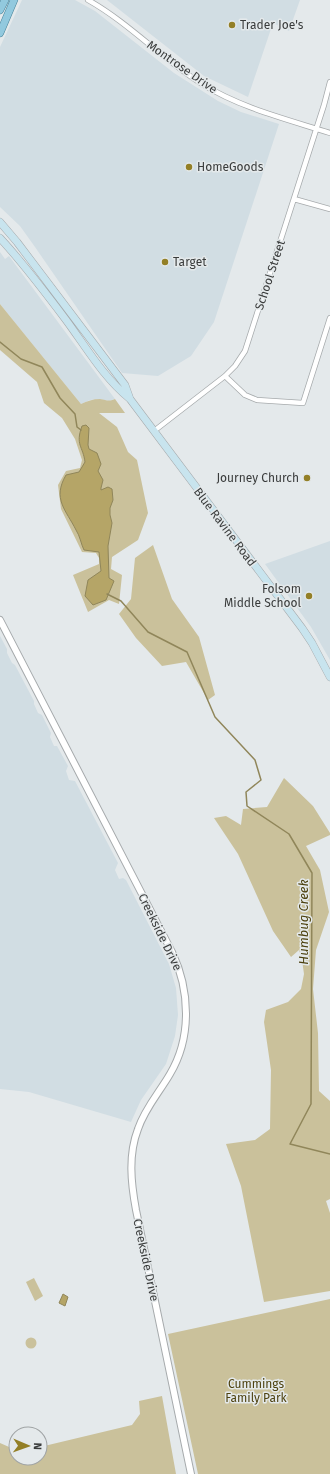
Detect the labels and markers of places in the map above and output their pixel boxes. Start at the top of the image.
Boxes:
place label: Trader Joe's [240,18,304,32]
marker: Trader Joe's [227,20,237,30]
place label: HomeGoods [197,160,264,174]
marker: HomeGoods [184,162,194,172]
place label: Target [173,255,207,269]
marker: Target [160,257,170,267]
place label: Journey Church [216,471,299,485]
marker: Journey Church [302,473,312,483]
place label: Folsom Middle School [224,582,301,610]
marker: Folsom Middle School [304,591,314,601]

